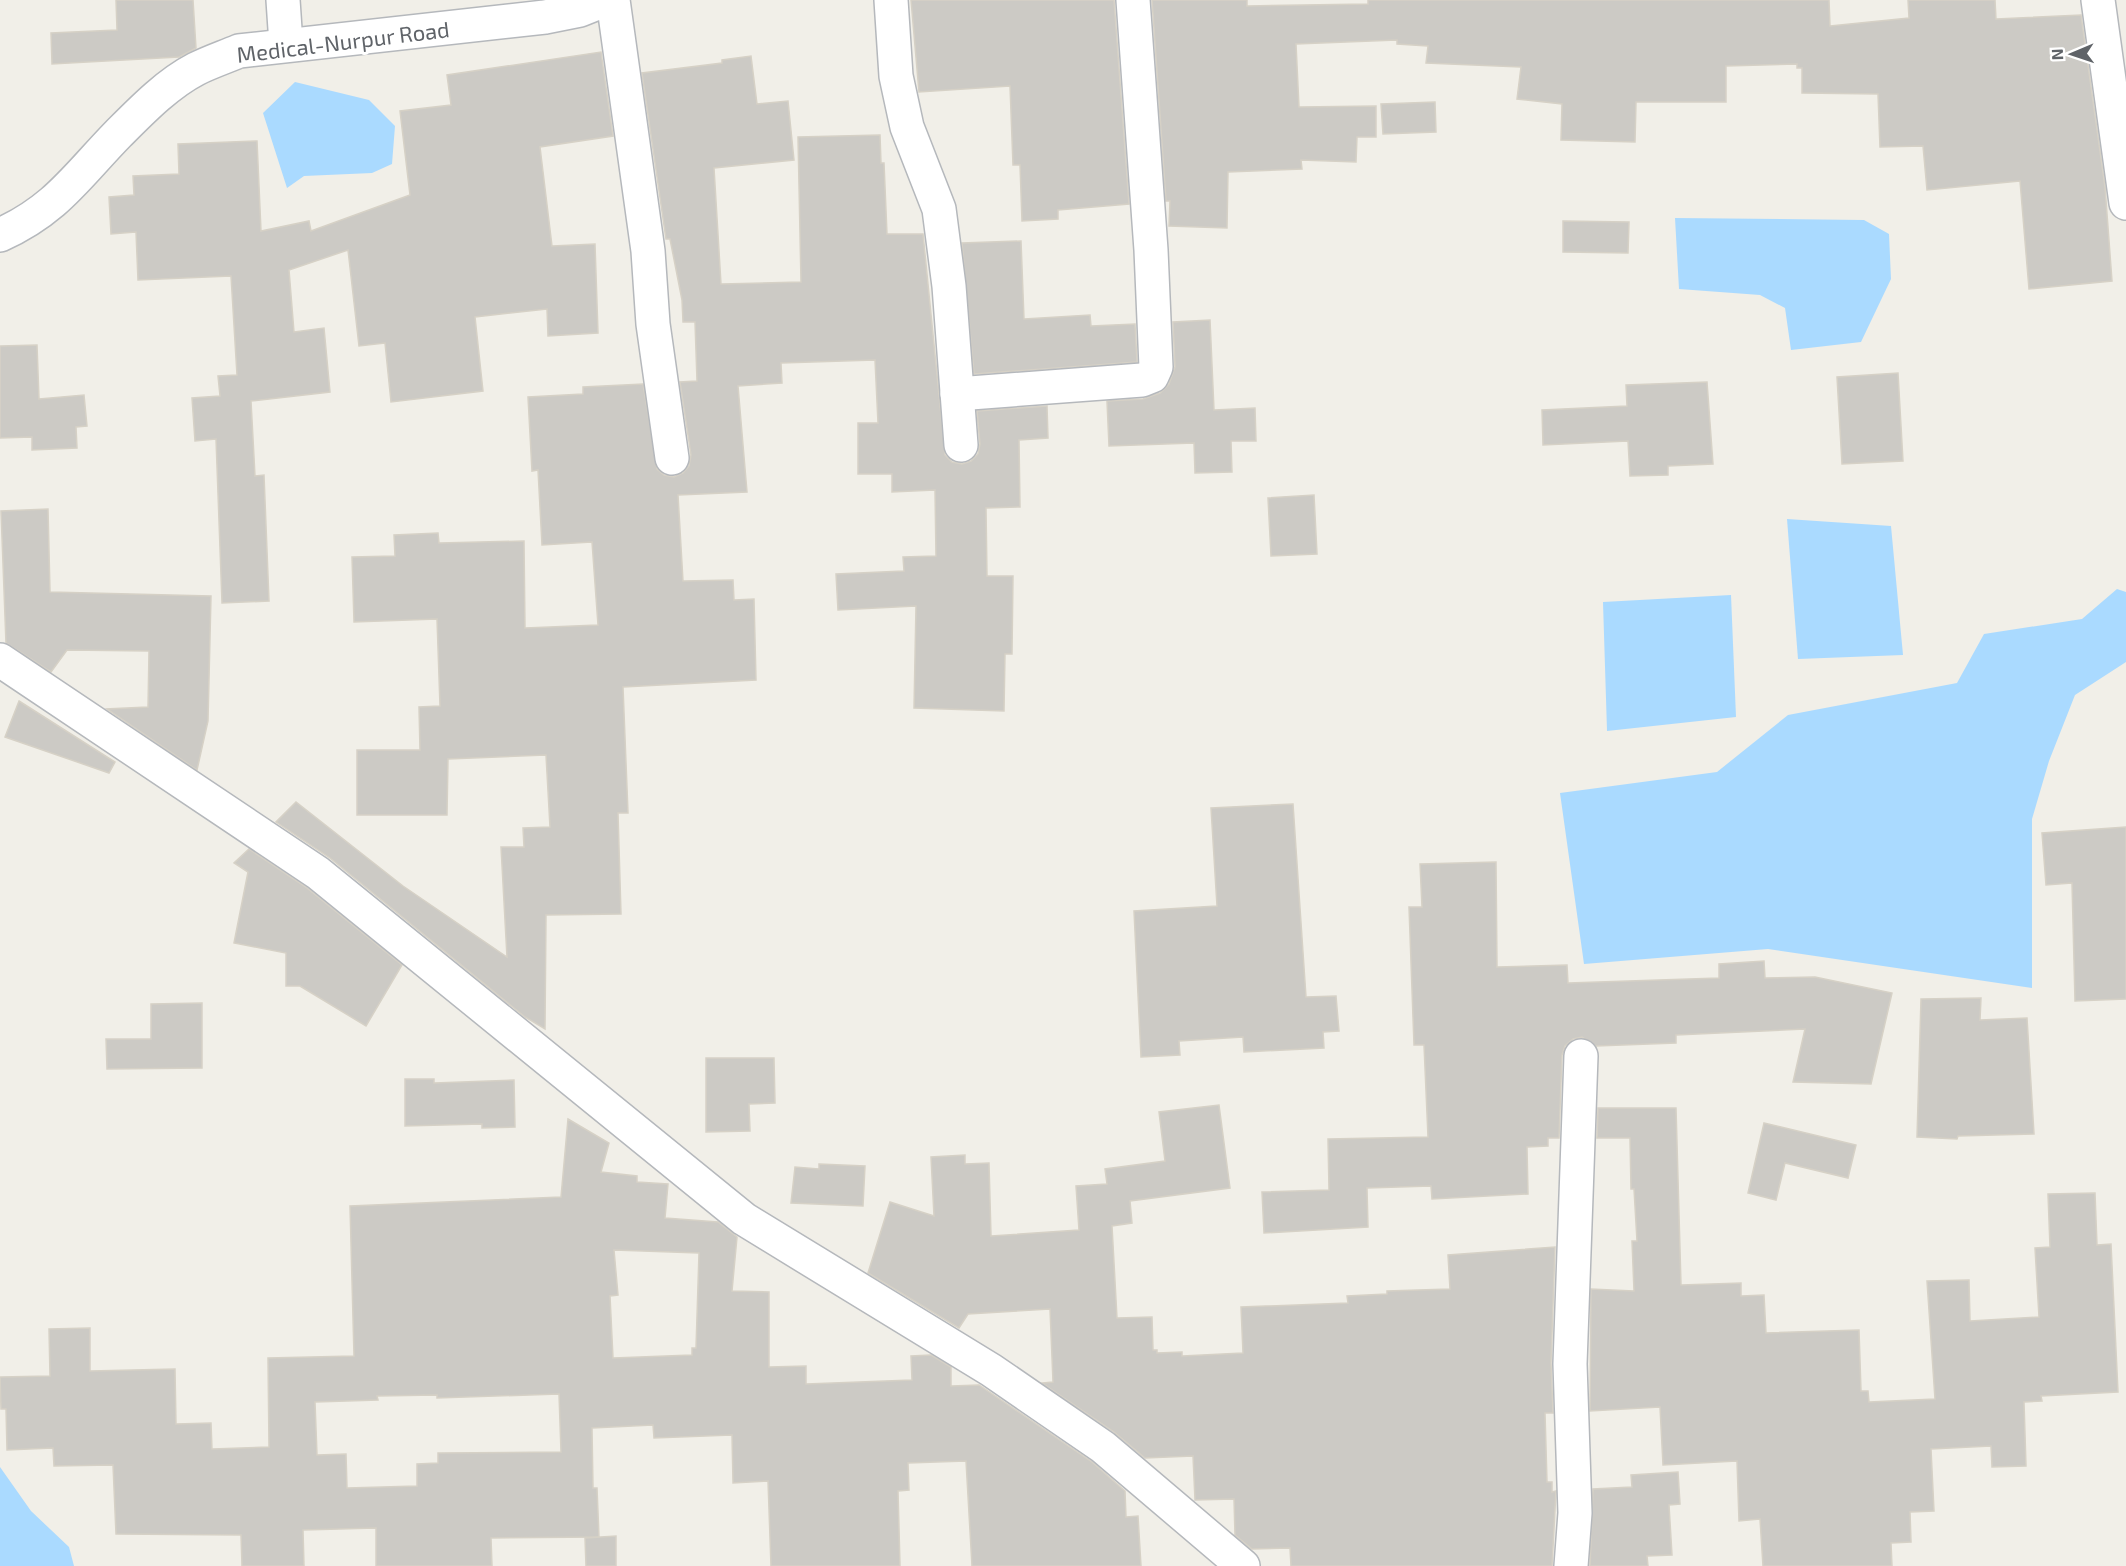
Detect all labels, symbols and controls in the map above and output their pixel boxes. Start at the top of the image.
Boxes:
street label: Medical-Nurpur Road [235,15,451,67]
north arrow [2042,24,2102,84]
text: N [2047,48,2066,61]

